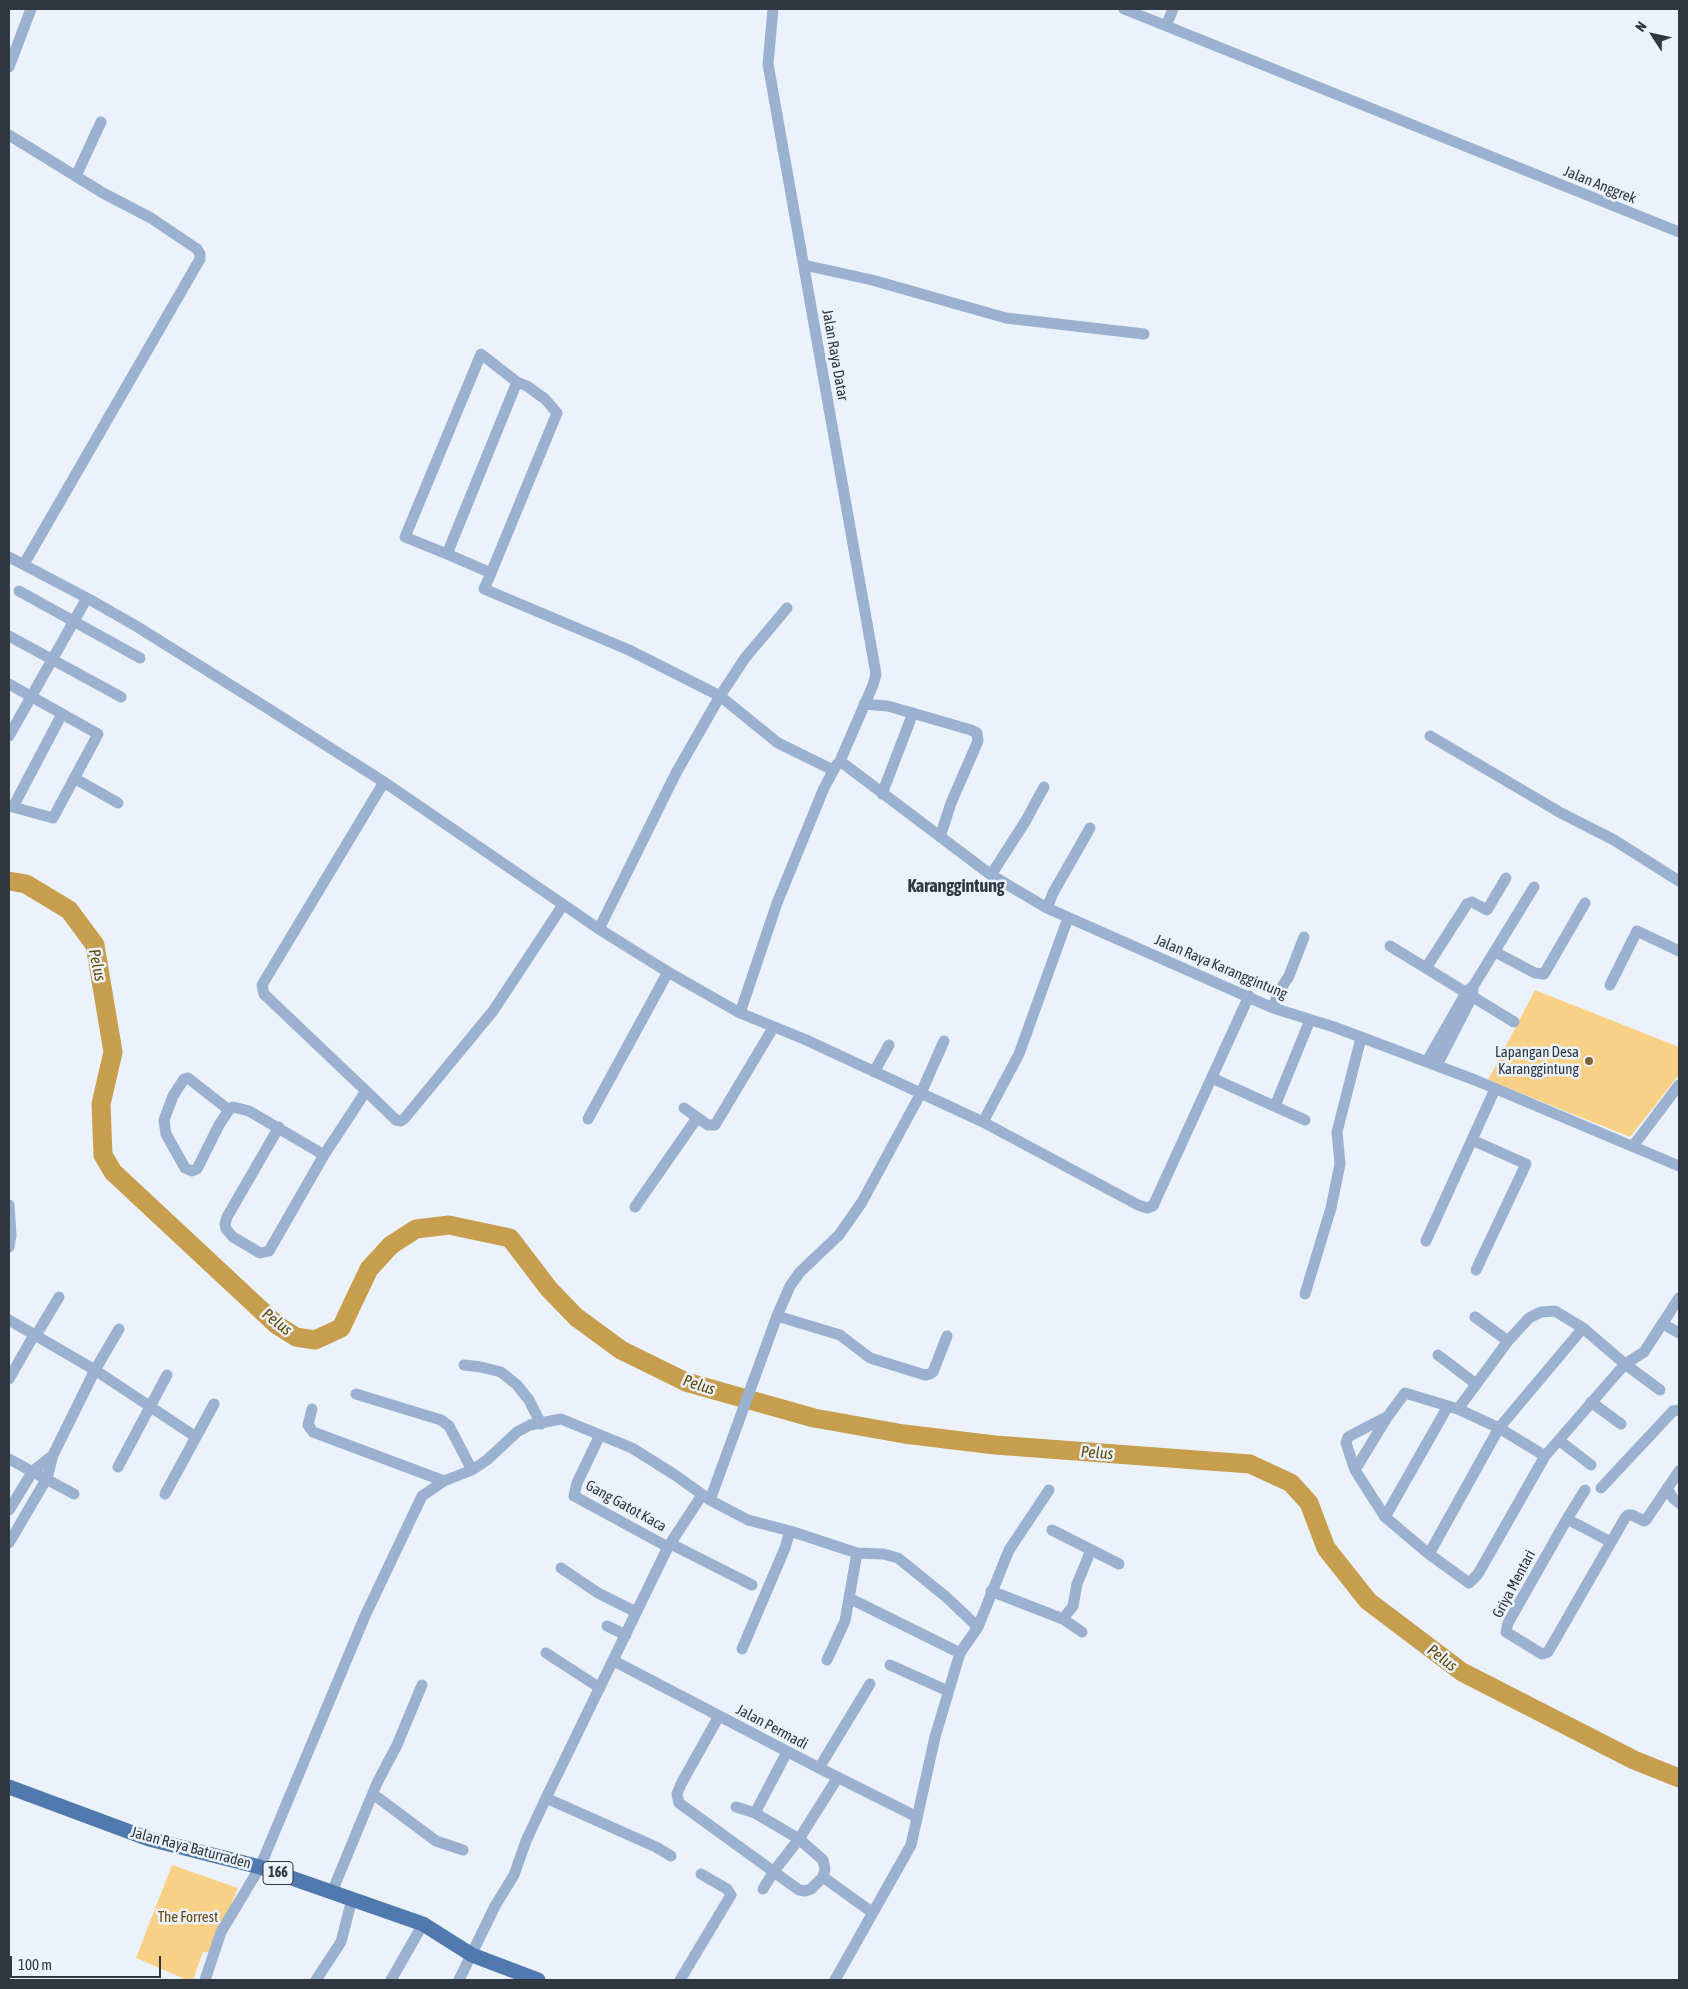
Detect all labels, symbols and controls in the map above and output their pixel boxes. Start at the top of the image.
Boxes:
north arrow [1628,10,1678,60]
text: N [1632,18,1650,34]
street label: Jalan Anggrek [1561,162,1639,208]
street label: Jalan Raya Datar [818,308,852,402]
district label: Karanggintung [907,875,1005,897]
street label: Jalan Raya Karanggintung [1152,931,1290,1003]
water label: Pelus [84,947,110,983]
place label: Lapangan Desa Karanggintung [1495,1043,1579,1078]
marker: Lapangan Desa Karanggintung [1583,1055,1595,1067]
water label: Pelus [258,1304,296,1340]
water label: Pelus [681,1371,717,1399]
water label: Pelus [1080,1442,1114,1464]
street label: Gang Gatot Kaca [582,1476,670,1536]
street label: Griya Mentari [1489,1547,1539,1621]
water label: Pelus [1423,1641,1461,1675]
street label: Jalan Permadi [733,1701,811,1753]
street label: Jalan Raya Baturraden [129,1823,253,1873]
road number: 166 [263,1862,293,1885]
park label: The Forrest [158,1908,218,1926]
scale bar [12,1946,164,1978]
text: 100 m [18,1956,52,1973]

